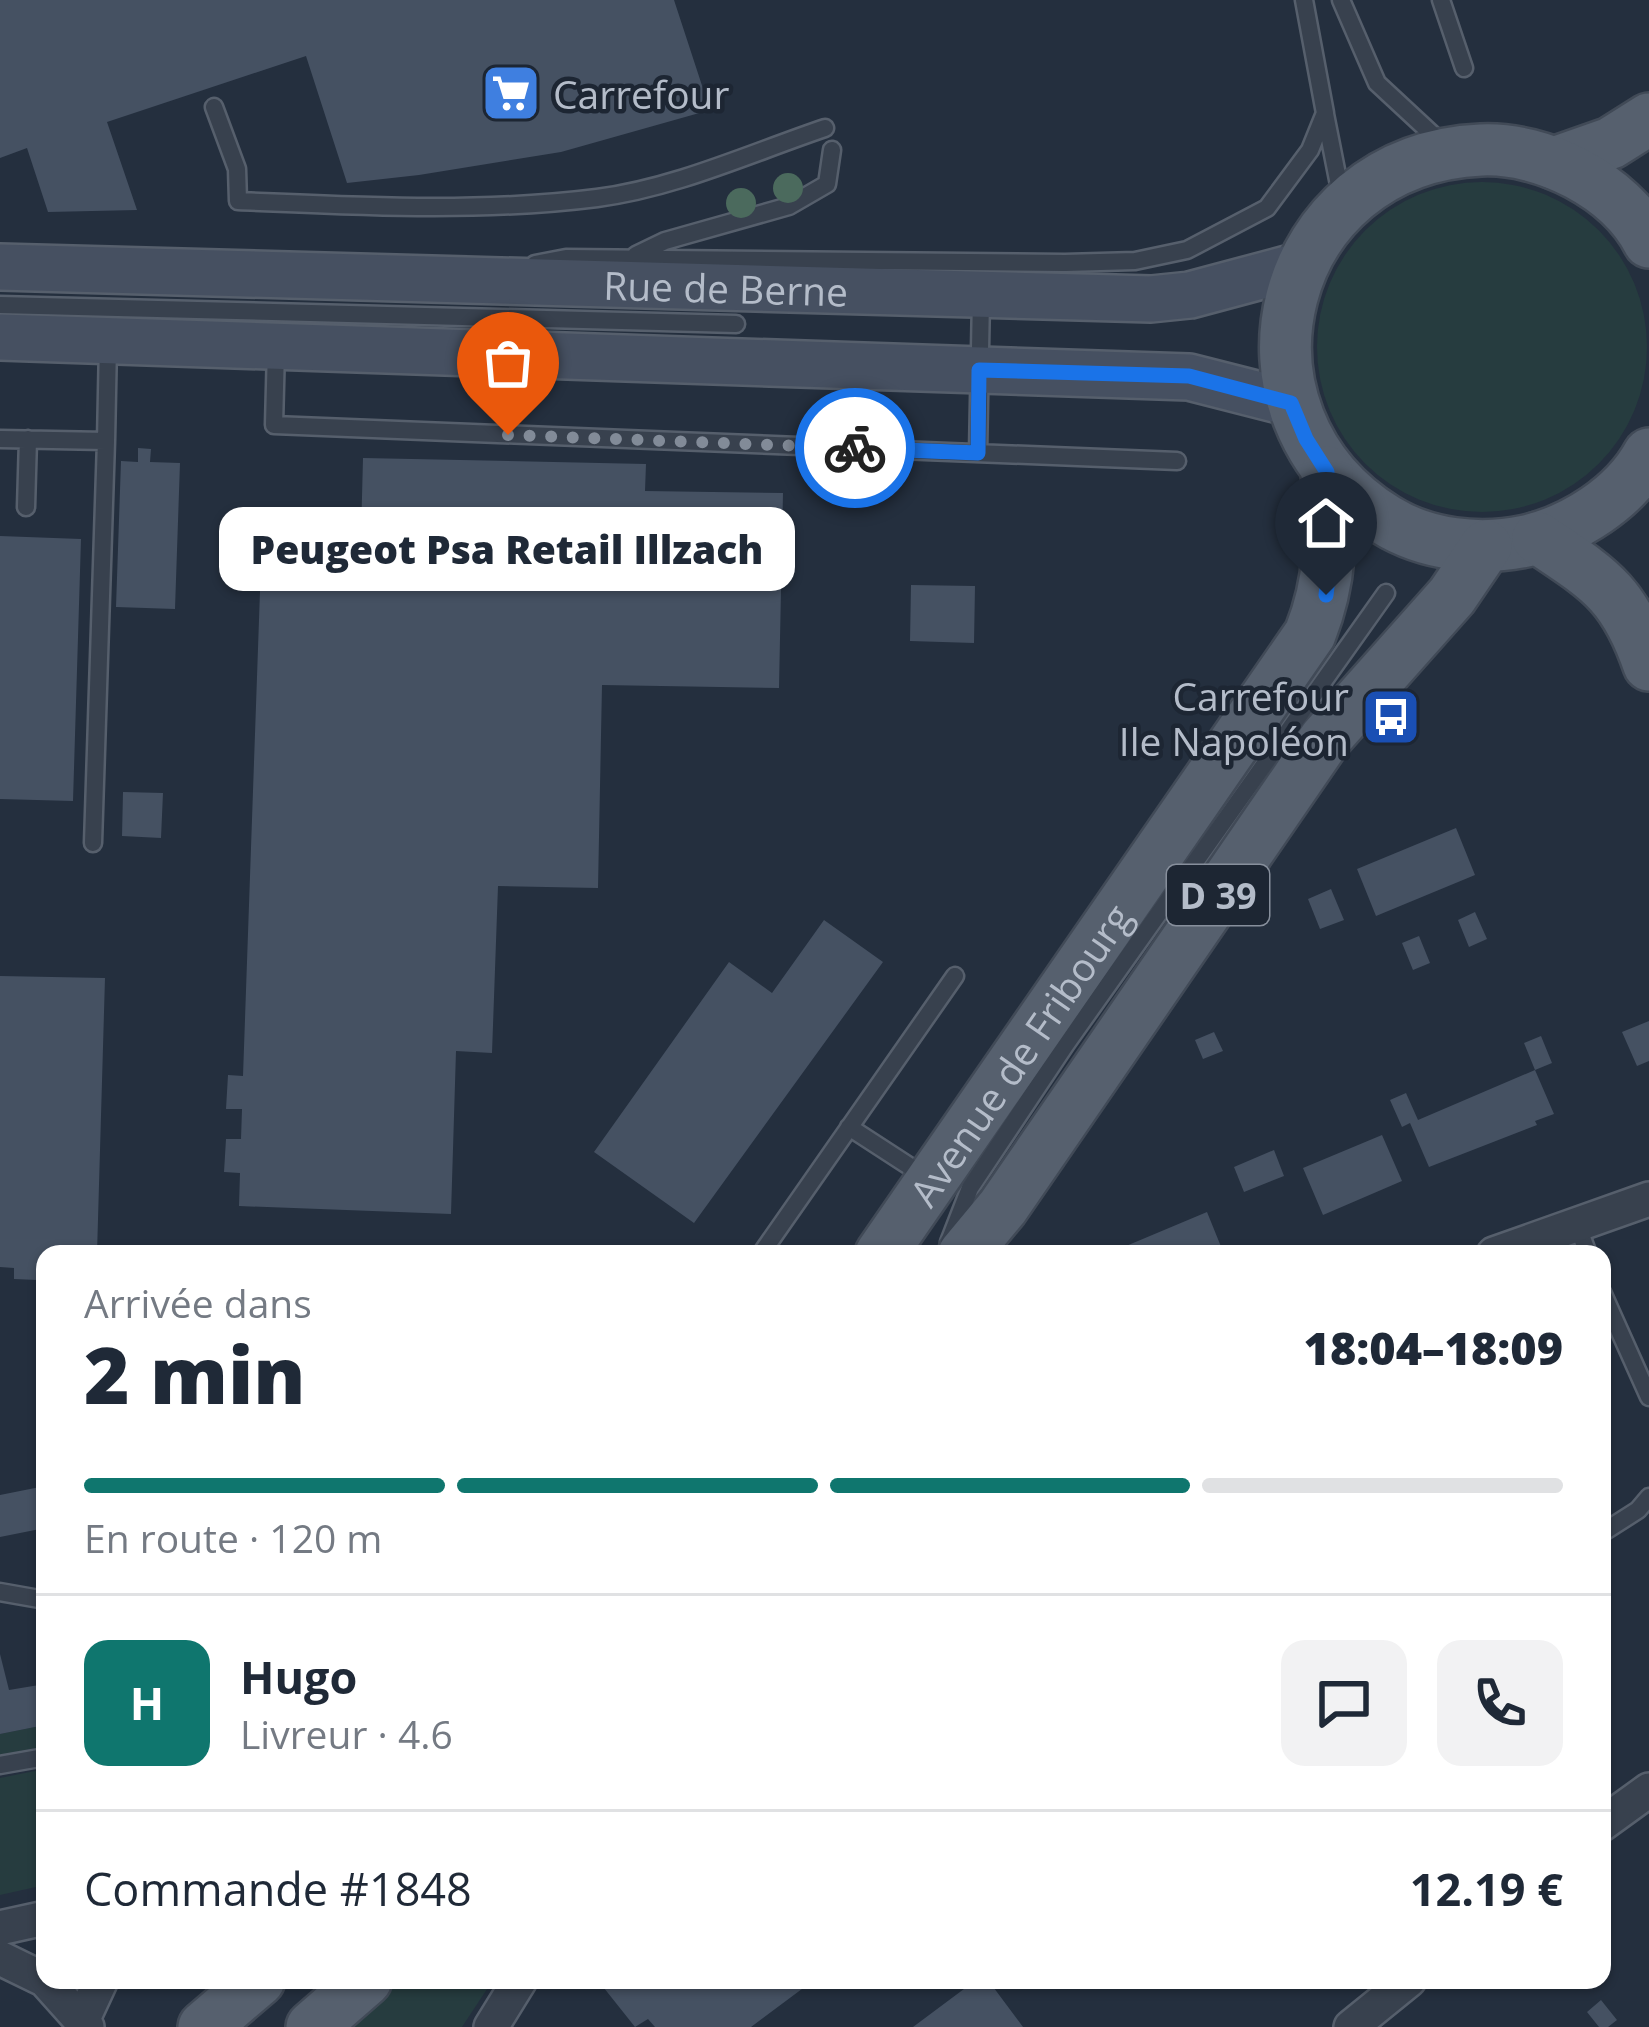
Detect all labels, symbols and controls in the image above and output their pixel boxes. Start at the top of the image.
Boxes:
supermarket icon: Carrefour [480,62,542,124]
place label: Carrefour [553,67,730,120]
street label: Rue de Berne [603,257,849,317]
pin [457,312,559,435]
icon: bag [475,330,541,396]
courier [795,388,915,508]
icon: bike [822,415,888,481]
pin [1275,472,1377,595]
icon: home [1293,490,1359,556]
callout: Peugeot Psa Retail Illzach [220,507,796,591]
text: Peugeot Psa Retail Illzach [251,522,763,575]
place label: Carrefour Ile Napoléon [1119,669,1349,767]
bus stop icon: Carrefour Ile Napoléon [1360,686,1422,748]
road number: D 39 [1167,865,1269,925]
street label: Avenue de Fribourg [896,893,1142,1216]
text: Arrivée dans [84,1276,312,1329]
text: 18:04–18:09 [1304,1317,1563,1378]
text: 2 min [84,1321,306,1427]
text: En route · 120 m [84,1511,382,1564]
button: chat [1281,1640,1407,1766]
button: phone [1437,1640,1563,1766]
text: Hugo [240,1646,357,1707]
text: H [130,1672,164,1733]
text: Livreur · 4.6 [240,1707,453,1760]
text: Commande #1848 [84,1858,472,1919]
text: 12.19 € [1410,1858,1563,1919]

